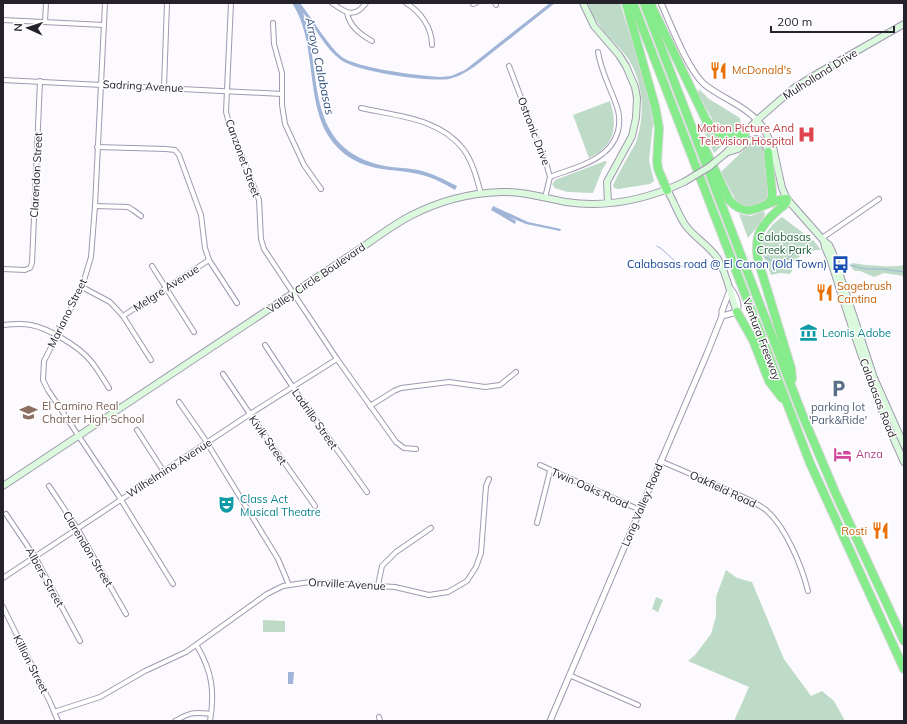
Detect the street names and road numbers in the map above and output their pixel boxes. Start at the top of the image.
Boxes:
street label: Mulholland Drive [780,45,860,103]
street label: Sadring Avenue [102,77,184,95]
street label: Ostronic Drive [515,95,553,167]
street label: Canzonet Street [222,117,264,199]
street label: Clarendon Street [27,132,45,218]
street label: Valley Circle Boulevard [264,240,368,316]
street label: Melgre Avenue [130,261,202,315]
street label: Mariano Street [44,276,90,350]
street label: Ventura Freeway [740,296,784,382]
street label: Calabasas Road [856,356,900,440]
street label: Ladrillo Street [289,386,341,452]
street label: Kivik Street [246,413,290,467]
street label: Wilhelmina Avenue [124,435,214,501]
street label: Long Valley Road [618,461,666,549]
street label: Twin Oaks Road [549,465,631,511]
street label: Oakfield Road [687,467,759,511]
street label: Clarendon Street [60,509,116,589]
street label: Albers Street [23,545,67,609]
street label: Orrville Avenue [308,575,386,593]
street label: Killion Street [10,633,52,696]

